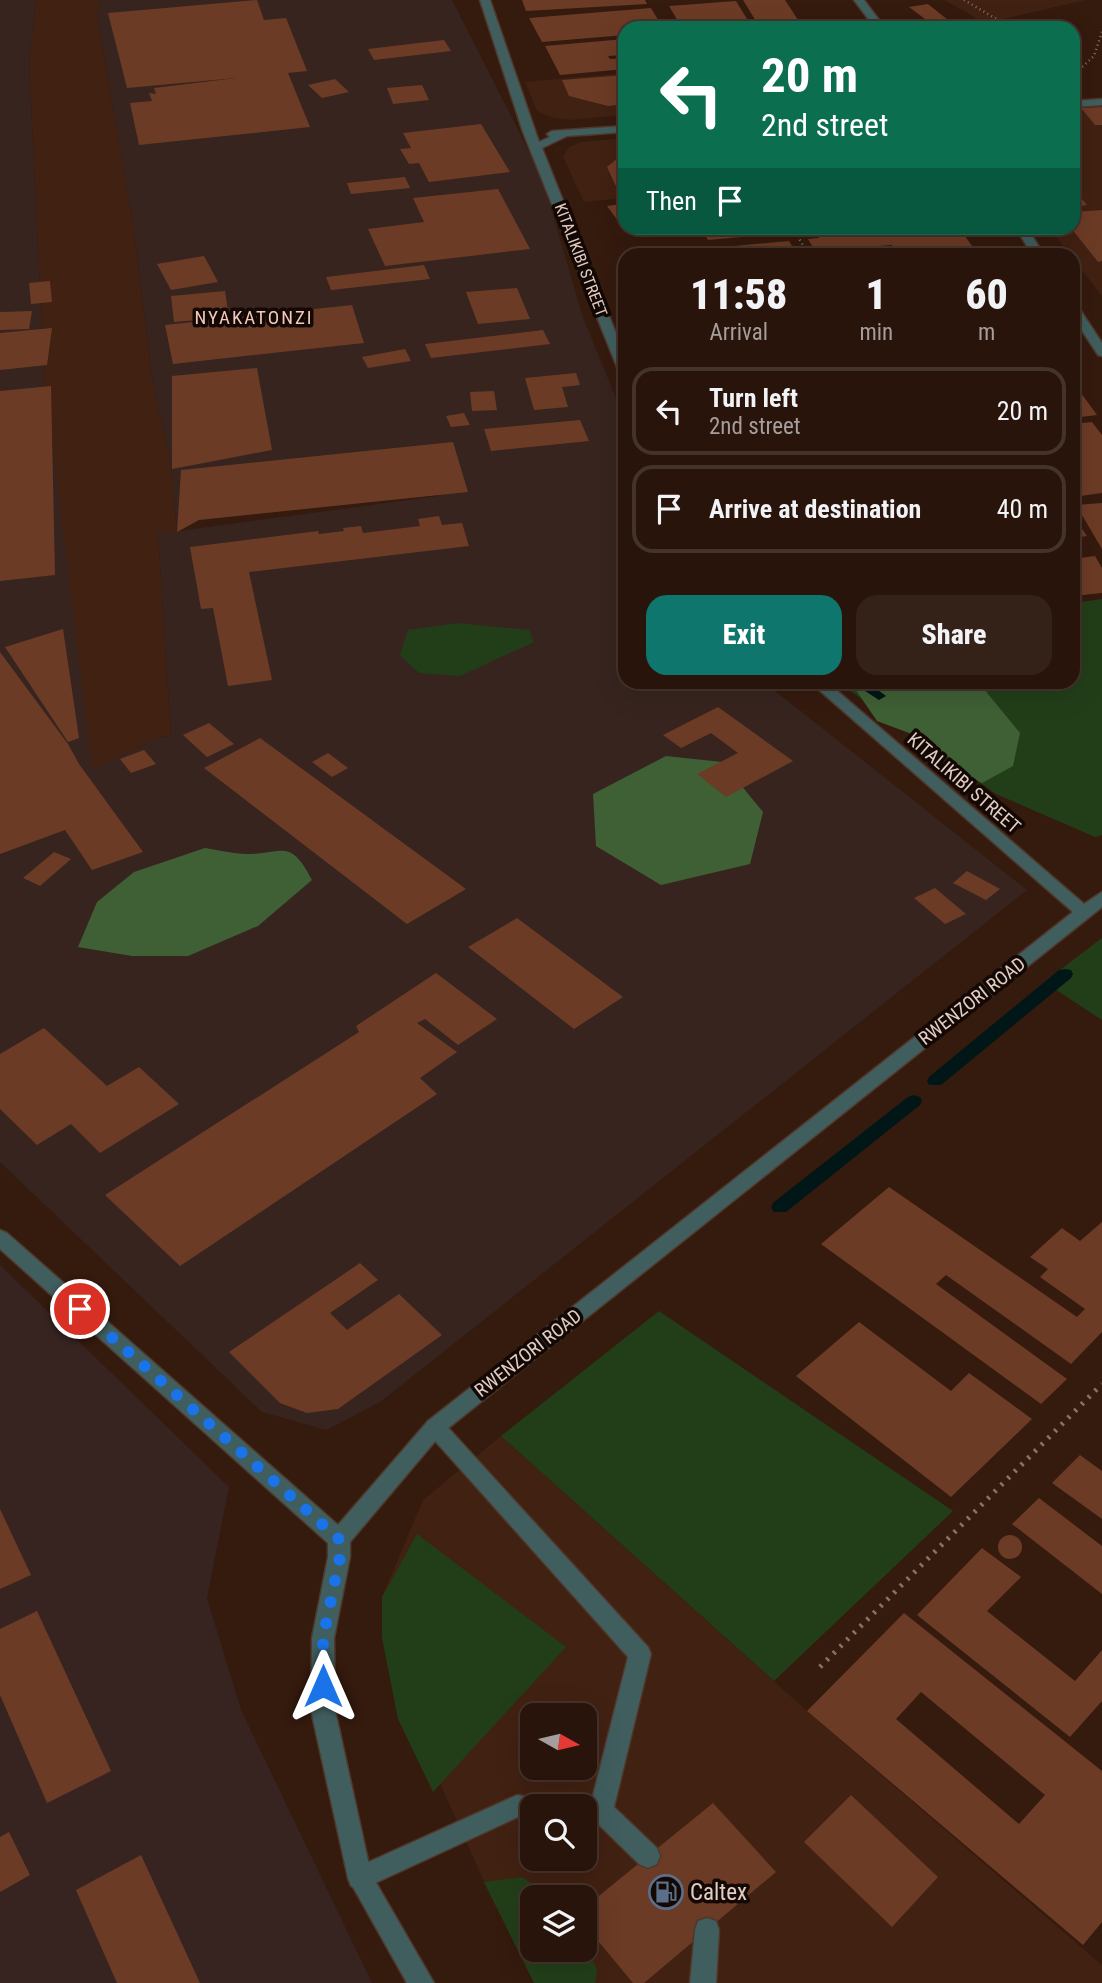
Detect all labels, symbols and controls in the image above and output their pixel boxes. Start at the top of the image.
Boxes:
text: 20 m [761,47,858,104]
icon: left [646,49,737,140]
text: 2nd street [761,106,889,144]
icon: arrive [711,182,749,220]
text: Then [646,186,697,216]
street label: KITALIKIBI STREET [551,201,611,319]
text: 11:58 [690,270,787,319]
text: 1 [866,270,887,319]
text: 60 [965,270,1008,319]
district label: NYAKATONZI [194,306,314,329]
text: Arrival [709,319,768,346]
text: min [859,319,893,346]
text: m [978,319,995,346]
text: Turn left [709,383,798,413]
icon: left [650,392,688,430]
text: 20 m [997,396,1048,426]
text: 2nd street [709,413,801,440]
icon: arrive [650,490,688,528]
text: Arrive at destination [709,494,921,524]
text: 40 m [997,494,1048,524]
button: Exit [646,595,842,675]
button: Share [856,595,1052,675]
street label: KITALIKIBI STREET [903,728,1025,838]
street label: RWENZORI ROAD [914,952,1030,1050]
pin [50,1279,110,1339]
icon: arrive [61,1290,99,1328]
street label: RWENZORI ROAD [470,1304,586,1402]
position arrow [286,1649,360,1723]
north arrow [520,1703,597,1780]
map controls [520,1703,597,1962]
button: search [520,1794,597,1871]
fuel station icon: Caltex [647,1873,685,1911]
place label: Caltex [690,1879,747,1906]
button: layers [520,1885,597,1962]

